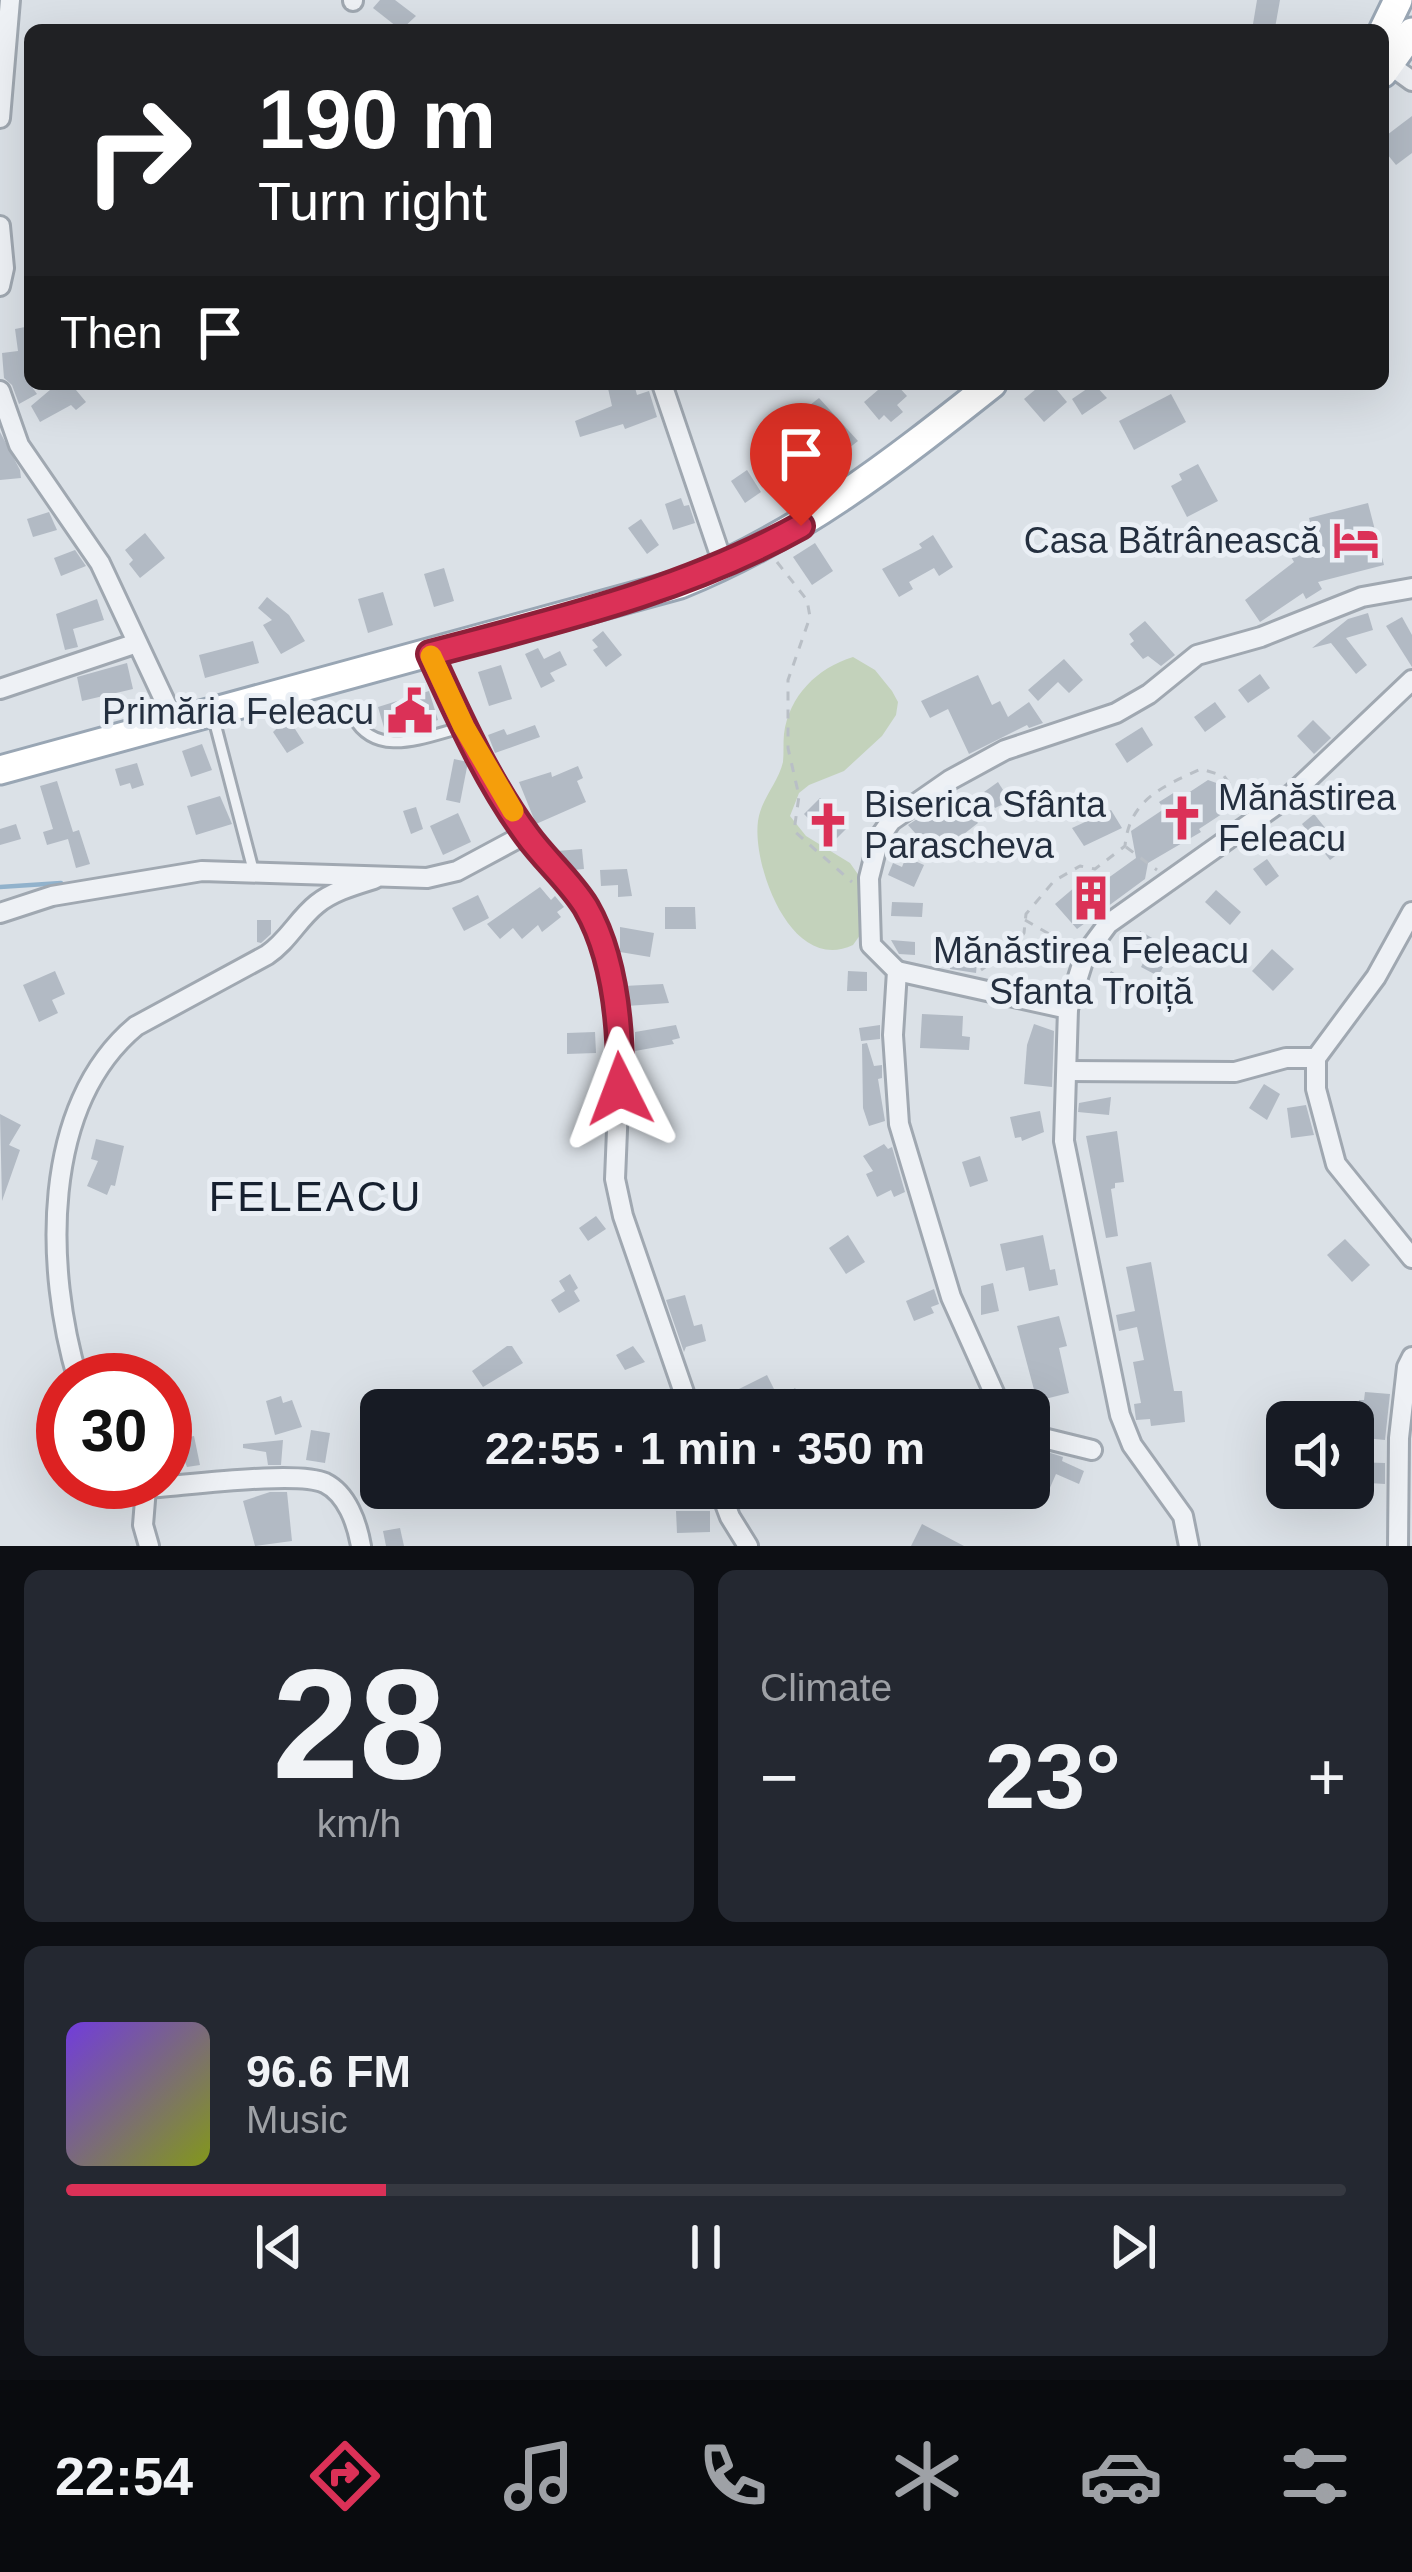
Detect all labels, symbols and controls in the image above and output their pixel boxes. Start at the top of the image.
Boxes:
icon: right [60,72,216,228]
text: 190 m [258,72,496,166]
text: Turn right [258,171,487,231]
icon: arrive [187,300,253,366]
text: Then [60,307,163,358]
pin [750,403,852,526]
icon: arrive [768,421,834,487]
hotel icon: Casa Bătrânească [1331,515,1381,565]
place label: Casa Bătrânească [1024,520,1321,561]
public building icon: Primăria Feleacu [385,686,435,736]
place label: Primăria Feleacu [102,691,374,732]
place label: Mănăstirea Feleacu [1218,777,1397,859]
place label: Biserica Sfânta Parascheva [864,784,1107,866]
church icon: Mănăstirea Feleacu [1157,793,1207,843]
church icon: Biserica Sfânta Parascheva [803,800,853,850]
building icon: Mănăstirea Feleacu Sfanta Troiță [1066,873,1116,923]
place label: Mănăstirea Feleacu Sfanta Troiță [933,930,1249,1012]
position arrow [557,1026,683,1152]
district label: FELEACU [209,1173,423,1220]
speed limit sign: 30 [36,1353,192,1509]
map controls [1266,1401,1374,1509]
button: sound [1266,1401,1374,1509]
text: 22:55 · 1 min · 350 m [485,1423,925,1474]
text: 28 [272,1637,446,1811]
text: Climate [760,1666,892,1709]
text: 23° [985,1727,1121,1827]
text: − [760,1740,799,1814]
text: + [1307,1740,1346,1814]
text: km/h [317,1802,401,1845]
text: 96.6 FM [246,2046,411,2097]
text: Music [246,2098,348,2141]
icon: previous [246,2214,312,2280]
icon: pause [673,2214,739,2280]
icon: next [1100,2214,1166,2280]
icon: directions [303,2434,387,2518]
icon: music [497,2434,581,2518]
icon: phone [691,2434,775,2518]
icon: climate [885,2434,969,2518]
icon: car [1079,2434,1163,2518]
icon: filters [1273,2434,1357,2518]
text: 22:54 [55,2446,193,2506]

